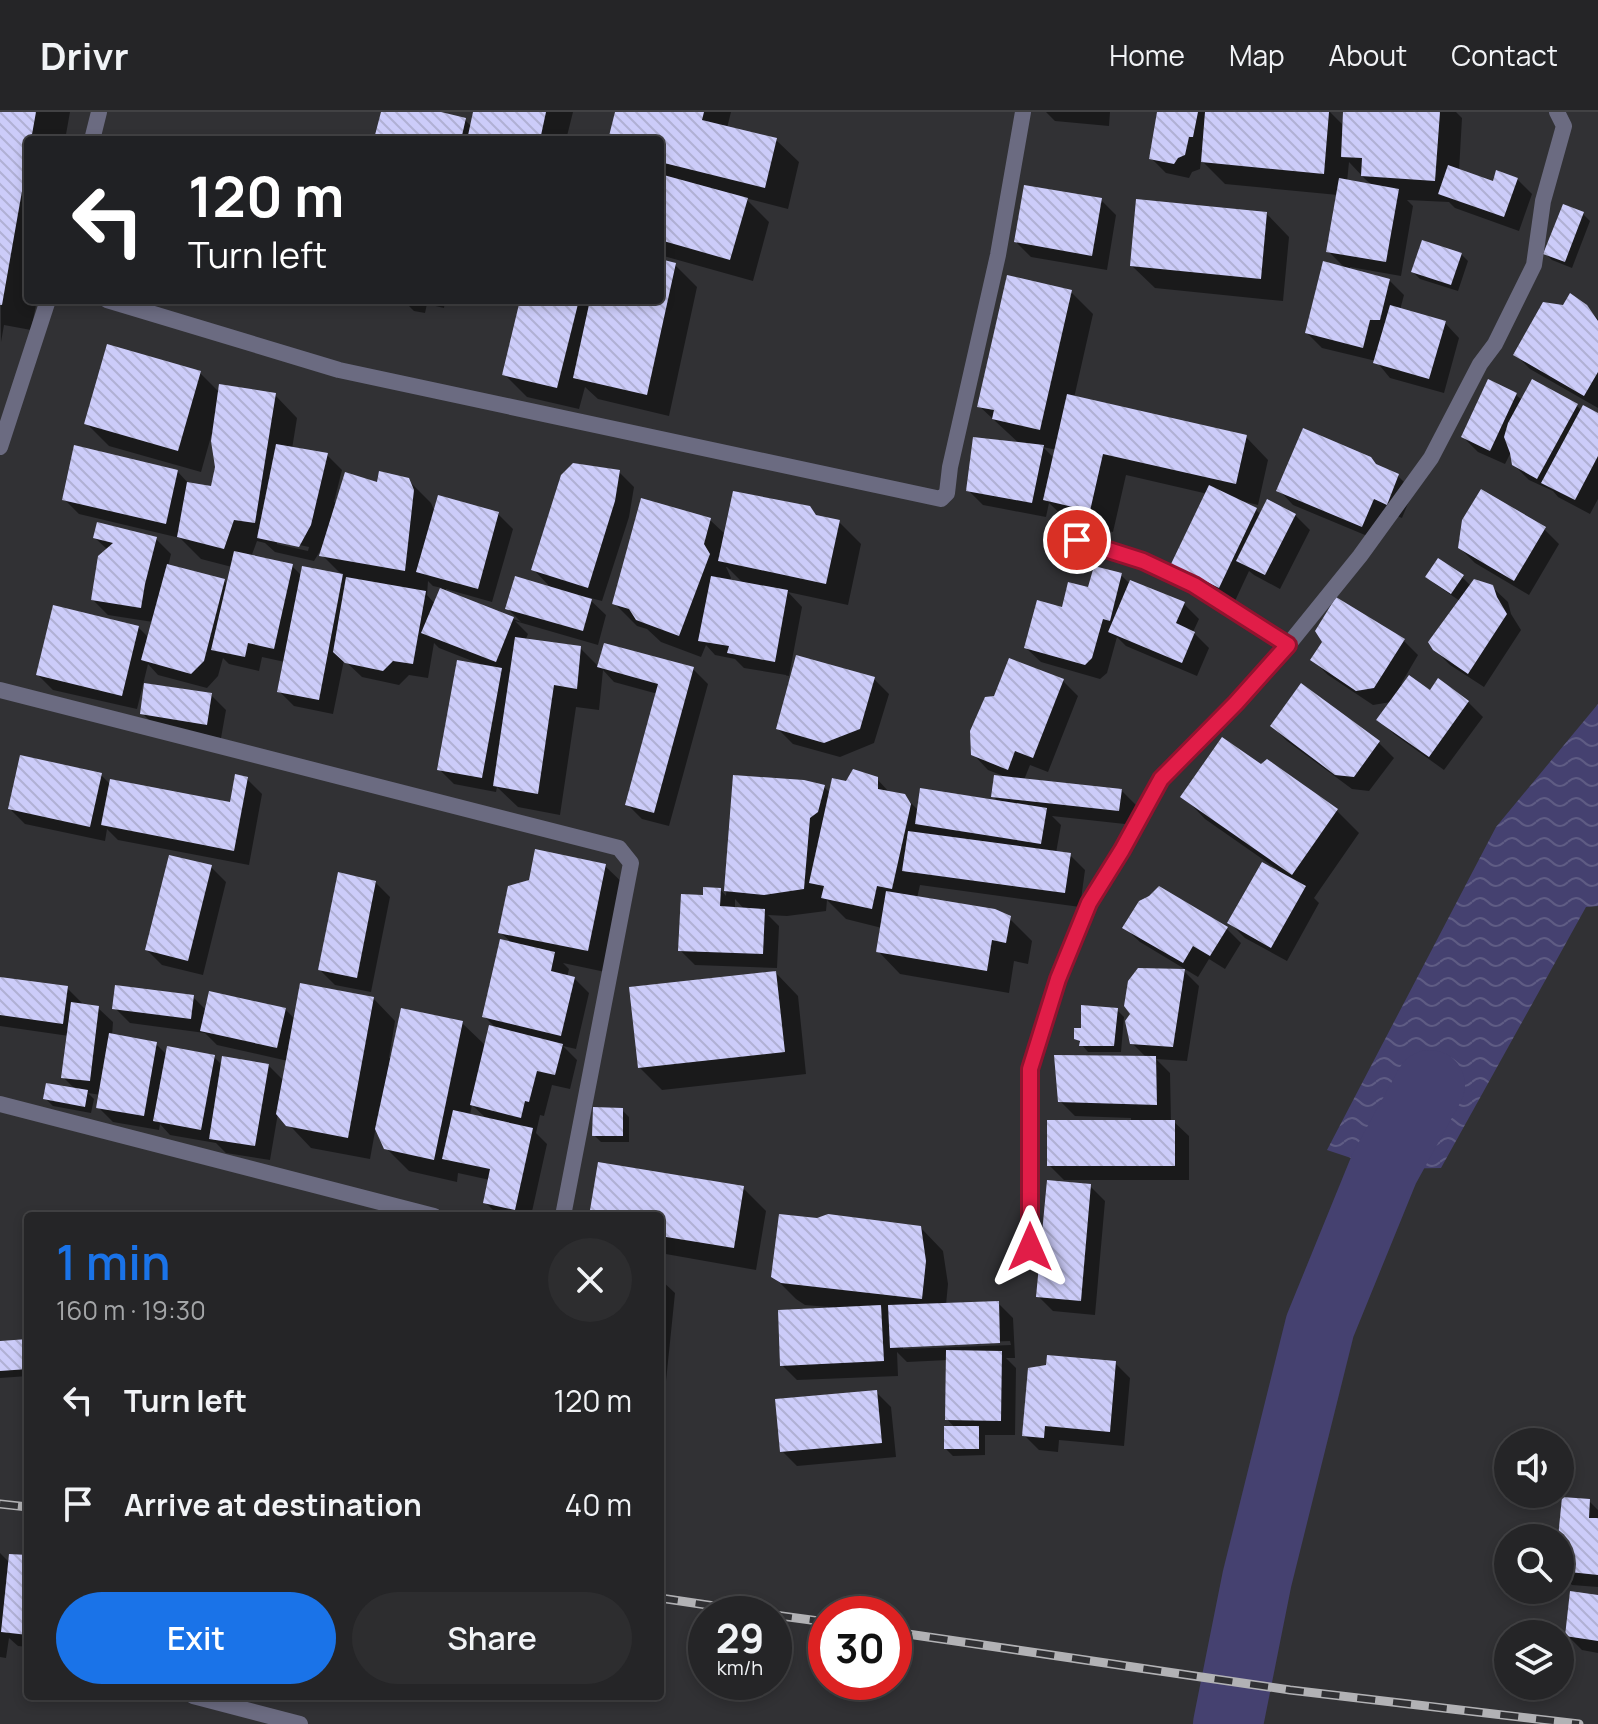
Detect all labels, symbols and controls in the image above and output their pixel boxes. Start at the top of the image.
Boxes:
text: Drivr [40,29,129,81]
text: Home [1109,36,1185,74]
text: Map [1229,36,1285,74]
text: About [1329,36,1407,74]
text: Contact [1451,36,1558,74]
text: 120 m [188,157,344,234]
icon: left [56,168,160,272]
text: Turn left [188,230,327,279]
pin [1043,506,1111,574]
icon: arrive [1055,518,1099,562]
position arrow [988,1205,1072,1289]
text: 1 min [56,1229,170,1294]
button: close [548,1238,632,1322]
text: 160 m · 19:30 [56,1292,206,1328]
icon: left [56,1378,100,1422]
text: Turn left [124,1380,247,1421]
text: 120 m [553,1380,632,1421]
map controls [1494,1428,1574,1700]
button: sound [1494,1428,1574,1508]
icon: arrive [56,1482,100,1526]
text: Arrive at destination [124,1484,422,1525]
text: 40 m [565,1484,632,1525]
button: search [1494,1524,1574,1604]
button: Exit [56,1592,336,1684]
button: Share [352,1592,632,1684]
speed limit sign: 30 [808,1596,912,1700]
text: 29 [716,1610,764,1665]
button: layers [1494,1620,1574,1700]
text: km/h [717,1654,763,1681]

